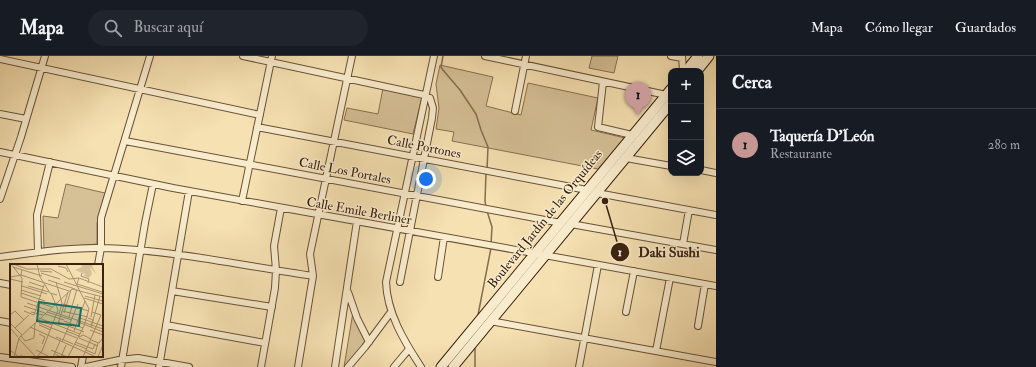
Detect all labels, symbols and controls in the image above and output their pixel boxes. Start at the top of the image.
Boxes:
search box [88,10,368,46]
text: Mapa [20,16,64,40]
icon: search [102,17,124,39]
text: Buscar aquí [134,18,203,37]
text: Mapa [811,19,843,36]
text: Cómo llegar [865,19,933,36]
text: Guardados [955,19,1016,36]
map controls [668,68,704,176]
button: + [668,68,704,104]
text: Cerca [732,72,772,93]
pin: 1 [625,82,651,115]
button: − [668,104,704,140]
text: Taquería D'León [770,127,875,146]
street label: Calle Portones [386,132,463,162]
text: 1 [743,137,747,153]
text: 280 m [988,137,1020,153]
button: layers [668,140,704,176]
street label: Boulevard Jardín de las Orquídeas [484,146,606,292]
text: Restaurante [770,146,832,162]
street label: Calle Los Portales [298,154,393,188]
your location [416,169,436,189]
street label: Calle Emile Berliner [305,194,413,228]
callout: Daki Sushi [610,239,708,265]
text: Daki Sushi [638,244,700,261]
text: 1 [618,245,622,260]
inset map [10,264,103,357]

